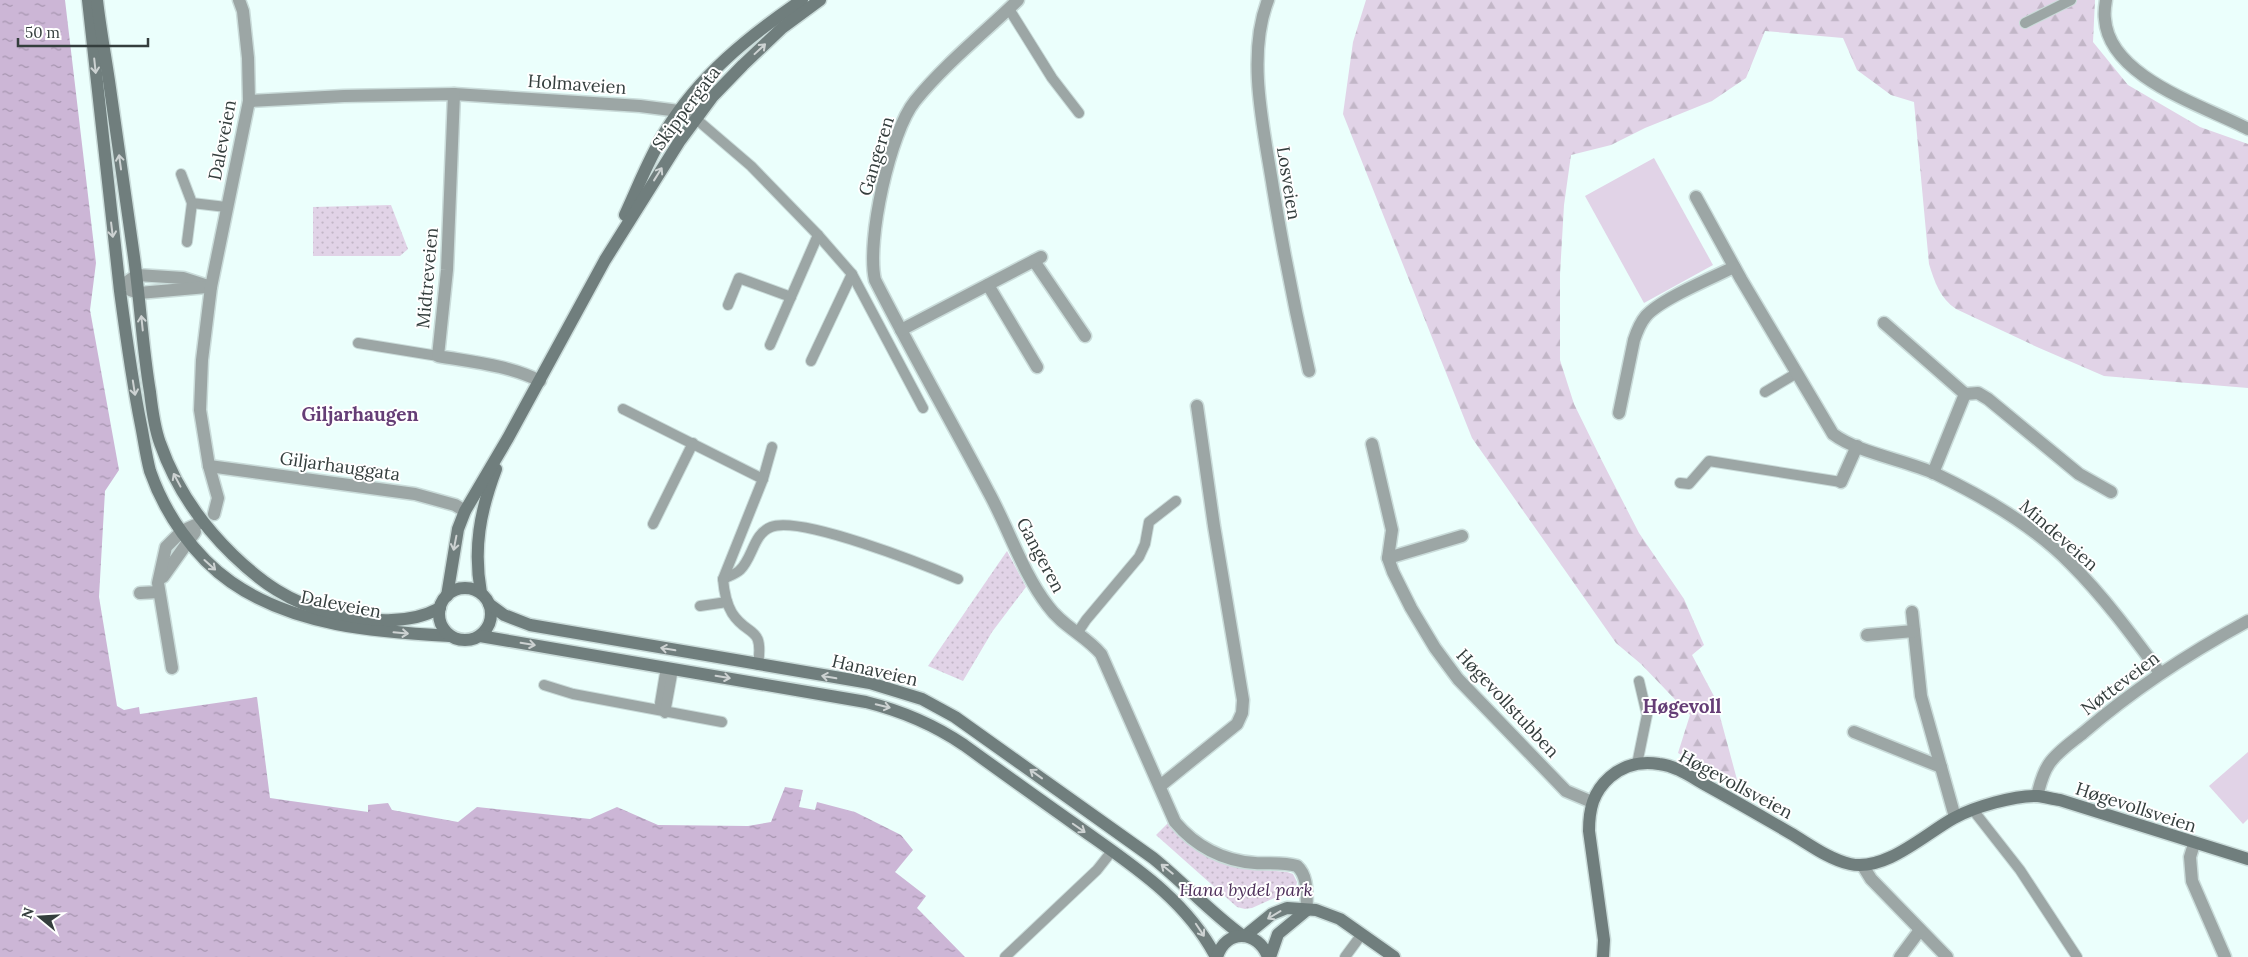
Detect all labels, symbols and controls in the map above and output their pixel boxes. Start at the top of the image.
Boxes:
scale bar [18,15,148,47]
text: 50 m [25,23,60,42]
one-way arrow [753,43,766,55]
one-way arrow [90,58,100,74]
street label: Skippergata [647,61,725,155]
street label: Holmaveien [527,69,627,99]
street label: Daleveien [203,98,241,182]
street label: Gangeren [853,113,899,199]
street label: Losveien [1272,145,1306,221]
one-way arrow [115,154,125,170]
one-way arrow [654,168,664,182]
one-way arrow [107,221,117,237]
street label: Midtreveien [411,227,443,329]
one-way arrow [137,315,146,331]
one-way arrow [130,379,140,395]
district label: Giljarhaugen [301,402,419,426]
street label: Giljarhauggata [278,446,402,486]
one-way arrow [171,473,181,488]
street label: Mindeveien [2015,494,2103,576]
street label: Gangeren [1012,513,1070,597]
one-way arrow [450,535,460,551]
one-way arrow [204,559,217,571]
street label: Daleveien [299,585,383,623]
one-way arrow [393,628,409,638]
one-way arrow [520,639,536,649]
one-way arrow [661,643,677,653]
street label: Høgevollstubben [1452,644,1564,762]
street label: Nøtteveien [2076,646,2164,720]
street label: Hanaveien [830,649,920,691]
one-way arrow [821,671,837,681]
one-way arrow [715,672,731,682]
district label: Høgevoll [1643,694,1721,718]
one-way arrow [874,702,890,711]
street label: Høgevollsveien [1675,744,1797,824]
one-way arrow [1029,769,1043,779]
street label: Høgevollsveien [2073,777,2199,837]
one-way arrow [1072,823,1086,833]
one-way arrow [1161,864,1174,875]
park label: Hana bydel park [1179,878,1313,901]
north arrow [15,892,65,942]
text: N [17,905,38,921]
one-way arrow [1267,910,1281,920]
one-way arrow [1195,923,1205,937]

